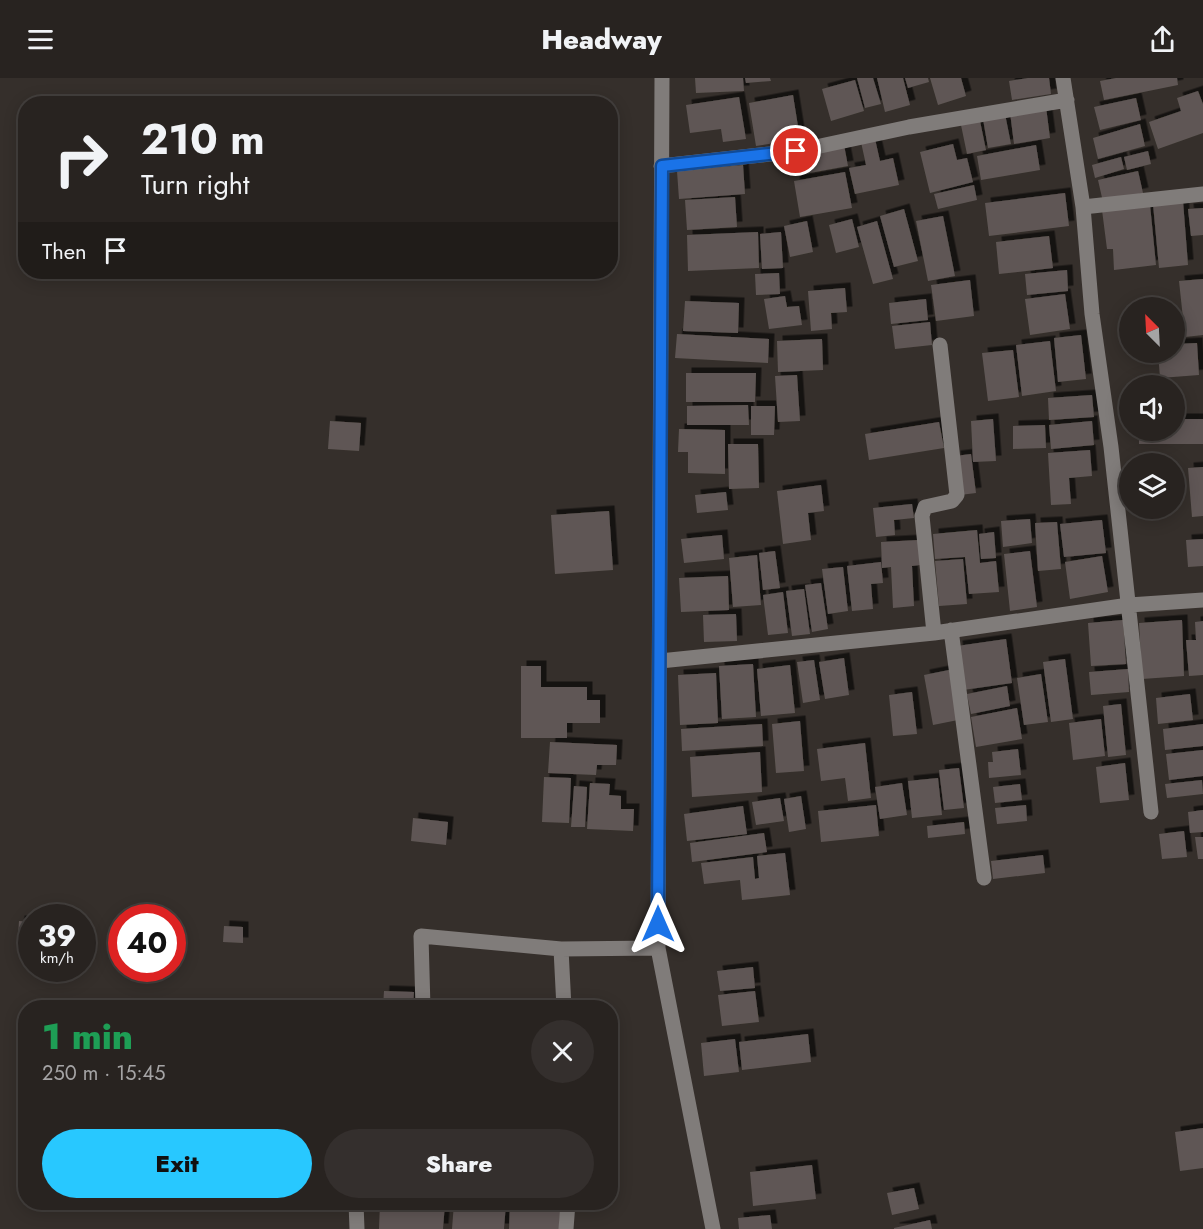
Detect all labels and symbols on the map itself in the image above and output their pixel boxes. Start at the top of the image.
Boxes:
pin [770,125,821,176]
north arrow [1119,297,1185,363]
position arrow [626,892,690,956]
speed limit sign: 40 [108,904,186,982]

